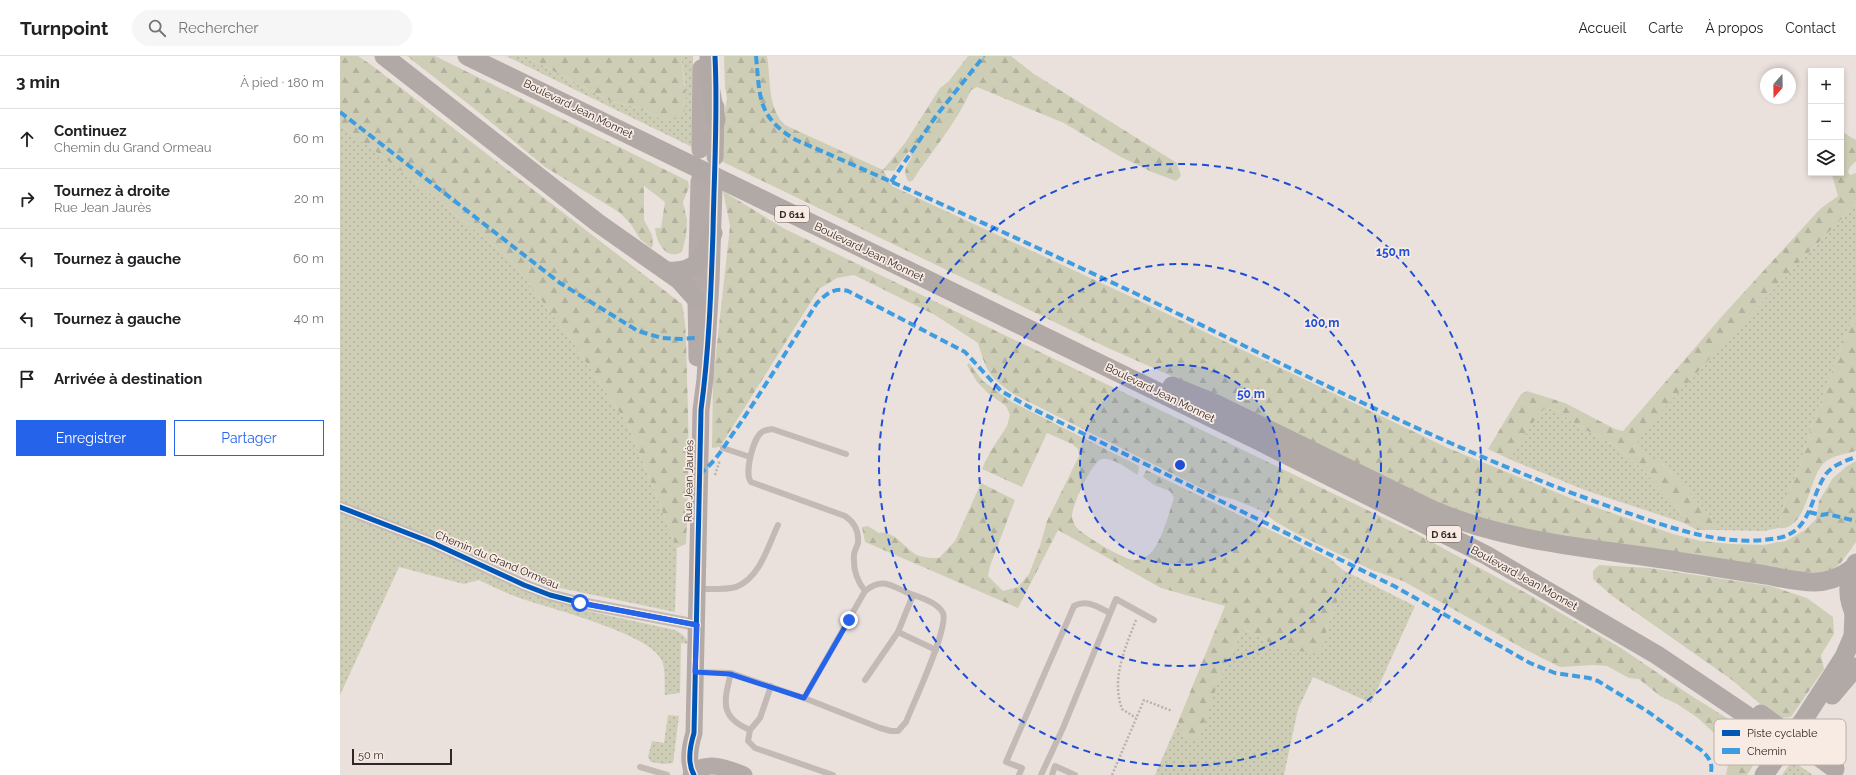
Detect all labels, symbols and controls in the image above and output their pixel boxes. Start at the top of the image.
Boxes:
search box [132,10,412,46]
text: Turnpoint [20,17,108,39]
icon: search [146,17,168,39]
text: Rechercher [178,19,259,37]
text: Accueil [1578,20,1626,36]
text: Carte [1648,20,1683,36]
text: À propos [1705,20,1763,36]
text: Contact [1785,20,1836,36]
north arrow [1760,68,1796,104]
map controls [1808,68,1844,176]
button: + [1808,68,1844,104]
text: 3 min [16,72,60,92]
text: À pied · 180 m [240,75,324,90]
street label: Boulevard Jean Monnet [521,77,635,141]
button: − [1808,104,1844,140]
text: Continuez [54,122,127,140]
icon: ahead [16,128,38,150]
text: 60 m [293,131,324,146]
text: Chemin du Grand Ormeau [54,140,212,155]
button: layers [1808,140,1844,176]
text: Tournez à droite [54,182,170,200]
icon: right [16,188,38,210]
text: 20 m [294,191,324,206]
text: Rue Jean Jaurès [54,200,151,215]
road number: D 611 [775,206,809,222]
street label: Boulevard Jean Monnet [812,220,926,284]
text: 150 m [1376,245,1410,259]
icon: left [16,248,38,270]
text: Tournez à gauche [54,250,181,268]
text: 60 m [293,251,324,266]
icon: left [16,308,38,330]
text: Tournez à gauche [54,310,181,328]
text: 40 m [294,311,324,326]
text: 100 m [1305,316,1339,330]
street label: Boulevard Jean Monnet [1103,361,1217,425]
icon: arrive [16,368,38,390]
text: Arrivée à destination [54,370,202,388]
text: 50 m [1237,387,1265,401]
button: Enregistrer [16,420,166,456]
button: Partager [174,420,324,456]
street label: Rue Jean Jaurès [682,440,696,522]
centre of rings [1173,458,1187,472]
road number: D 611 [1427,526,1461,542]
street label: Chemin du Grand Ormeau [433,528,561,592]
street label: Boulevard Jean Monnet [1468,543,1580,613]
route start [571,594,589,612]
route end [840,611,858,629]
legend [1714,719,1846,765]
text: Piste cyclable [1747,727,1818,740]
text: Chemin [1747,745,1786,758]
scale bar [352,747,452,766]
text: 50 m [358,749,384,762]

